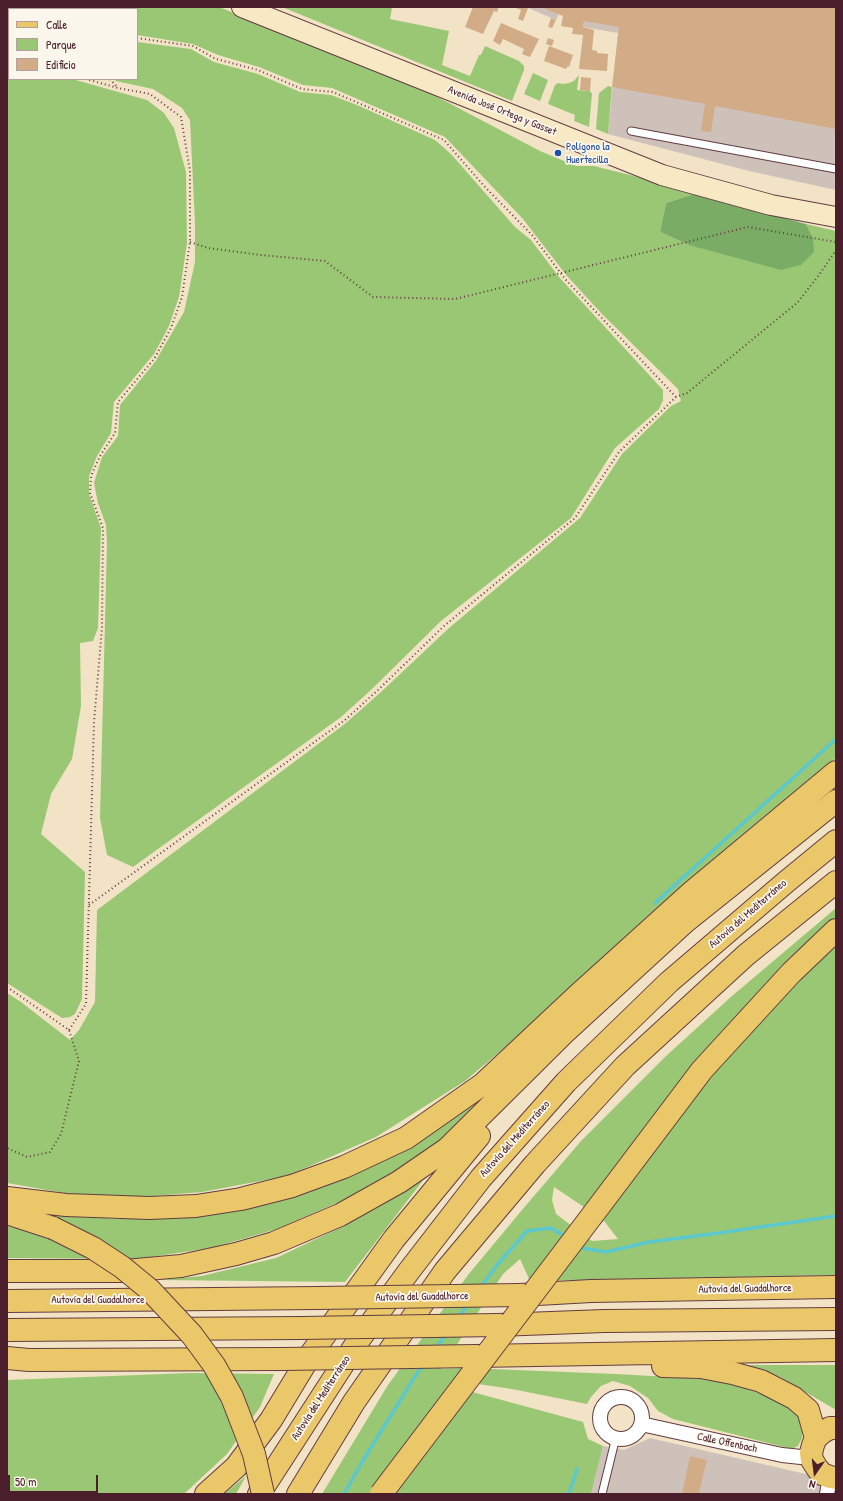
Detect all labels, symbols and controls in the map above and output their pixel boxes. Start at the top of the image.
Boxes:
legend [8,8,138,80]
text: Calle [46,16,67,33]
text: Parque [46,36,76,53]
text: Edificio [46,56,76,73]
street label: Avenida José Ortega y Gasset [446,83,558,139]
place label: Polígono la Huertecilla [566,140,610,166]
marker: Polígono la Huertecilla [553,148,563,158]
street label: Autovía del Mediterráneo [707,877,789,951]
street label: Autovía del Mediterráneo [477,1098,553,1180]
street label: Autovía del Guadalhorce [698,1282,792,1296]
street label: Autovía del Guadalhorce [375,1290,469,1304]
street label: Autovía del Guadalhorce [51,1293,145,1307]
street label: Autovía del Mediterráneo [289,1353,353,1443]
street label: Calle Offenbach [696,1430,758,1456]
north arrow [795,1453,835,1493]
scale bar [10,1467,100,1493]
text: 50 m [15,1473,36,1490]
text: N [808,1477,817,1492]

